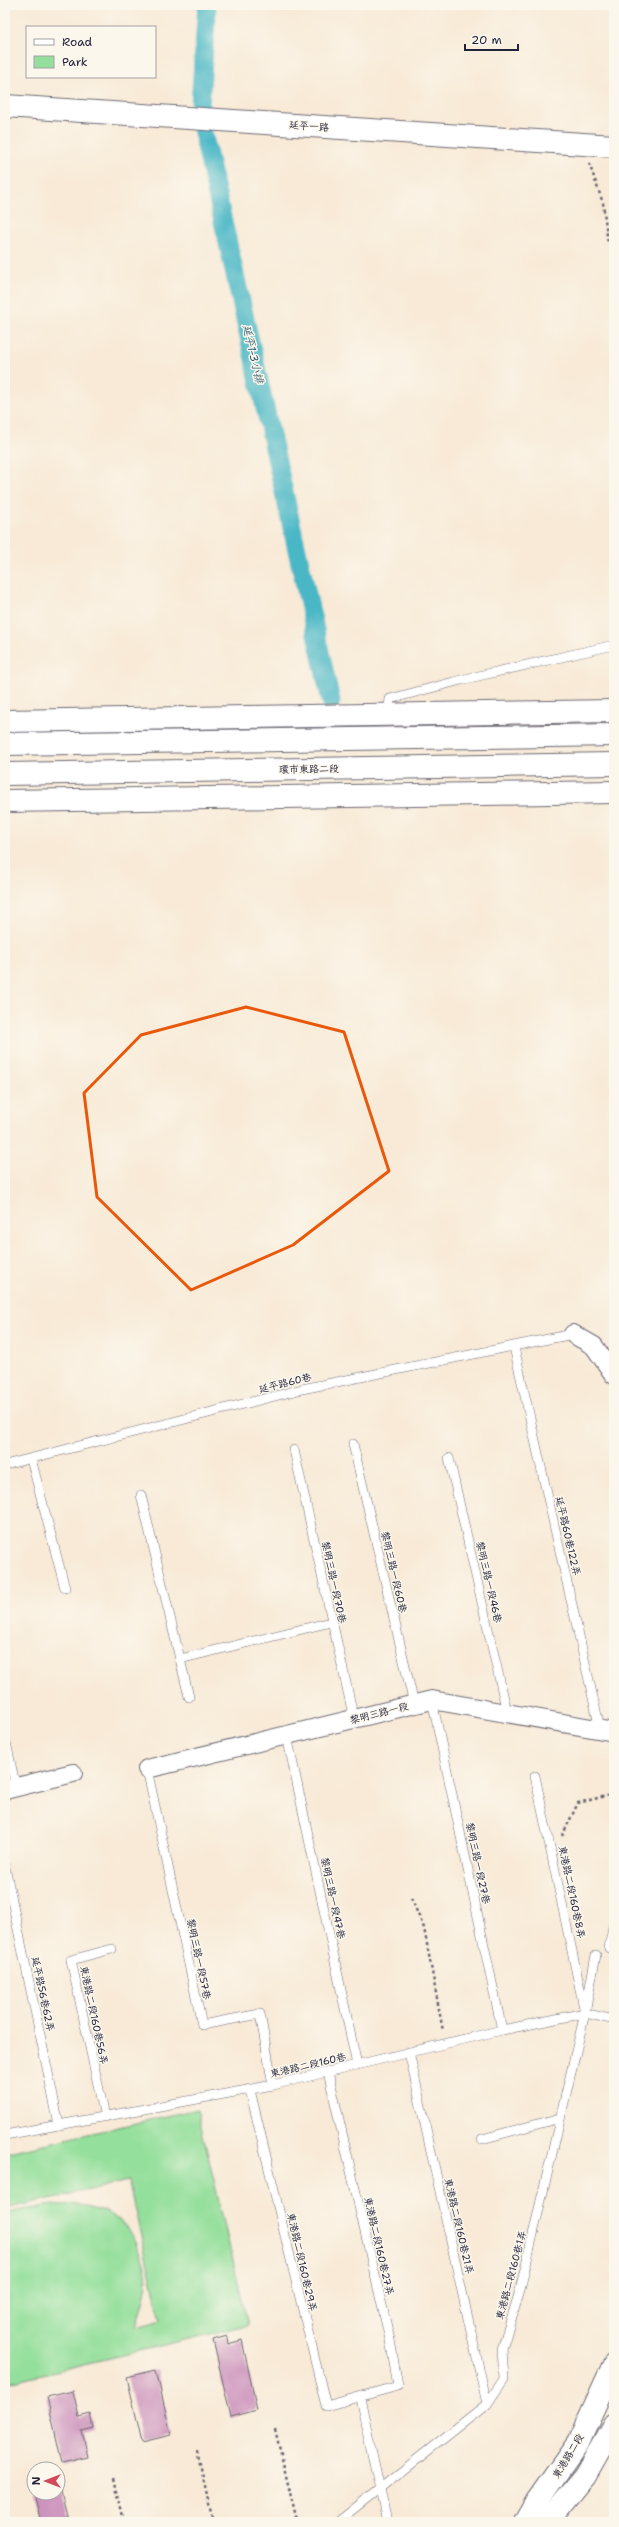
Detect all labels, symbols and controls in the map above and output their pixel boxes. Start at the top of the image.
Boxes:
legend [26,26,156,78]
scale bar [465,26,518,52]
text: 20 m [471,32,502,48]
text: Road [62,34,93,50]
text: Park [62,54,88,70]
street label: 延平一路 [289,118,329,134]
water label: 延平1-3小排 [239,323,267,386]
street label: 環市東路二段 [279,762,339,776]
street label: 延平路60巷 [257,1370,314,1396]
street label: 延平路60巷122弄 [553,1495,583,1577]
street label: 黎明三路一段60巷 [378,1530,410,1615]
street label: 黎明三路一段70巷 [319,1540,349,1625]
street label: 黎明三路一段46巷 [473,1540,505,1625]
street label: 黎明三路一段 [348,1699,410,1727]
street label: 黎明三路一段27巷 [463,1821,493,1906]
street label: 東港路二段160巷8弄 [556,1844,588,1940]
street label: 黎明三路一段47巷 [318,1856,348,1941]
street label: 黎明三路一段57巷 [184,1917,214,2002]
street label: 延平路56巷62弄 [29,1955,57,2033]
street label: 東港路二段160巷56弄 [77,1964,111,2066]
street label: 東港路二段160巷 [269,2050,348,2080]
street label: 東港路二段160巷21弄 [442,2177,476,2275]
street label: 東港路二段160巷27弄 [361,2195,397,2297]
street label: 東港路二段160巷29弄 [284,2211,320,2313]
street label: 東港路二段160巷1弄 [493,2229,529,2321]
street label: 東港路二段 [550,2431,586,2481]
north arrow [26,2461,66,2501]
text: N [29,2476,44,2485]

